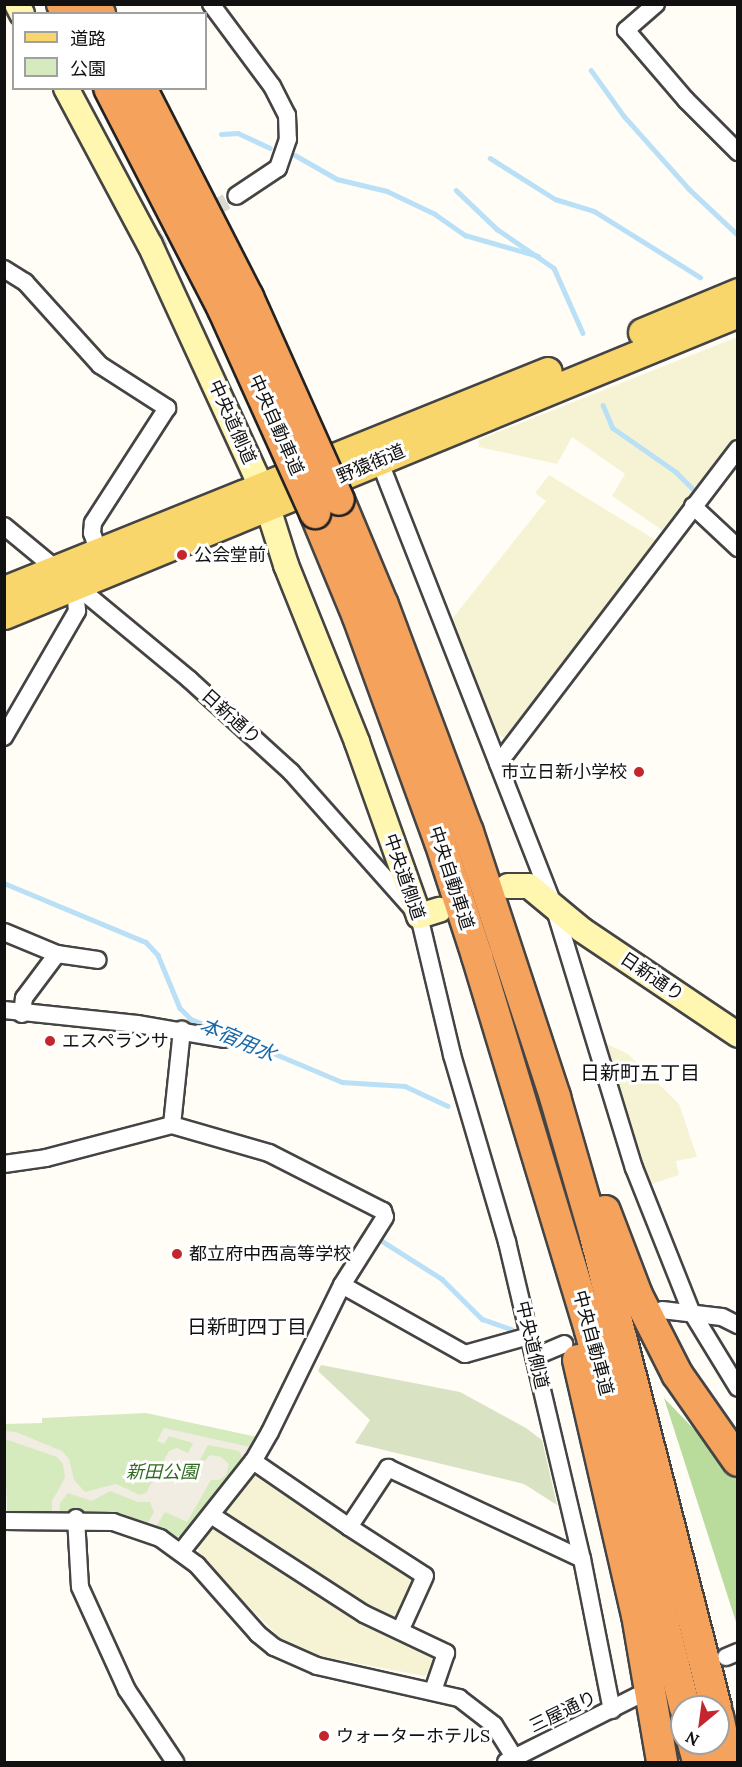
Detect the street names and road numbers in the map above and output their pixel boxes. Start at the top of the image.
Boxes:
street label: 中央自動車道 [244,371,308,479]
street label: 中央道側道 [204,376,260,468]
street label: 野猿街道 [334,440,408,488]
street label: 日新通り [197,685,265,749]
street label: 中央自動車道 [424,823,478,933]
street label: 中央道側道 [379,831,429,923]
street label: 日新通り [616,948,688,1006]
street label: 中央自動車道 [569,1288,617,1398]
street label: 中央道側道 [511,1299,553,1391]
street label: 三屋通り [526,1687,600,1737]

